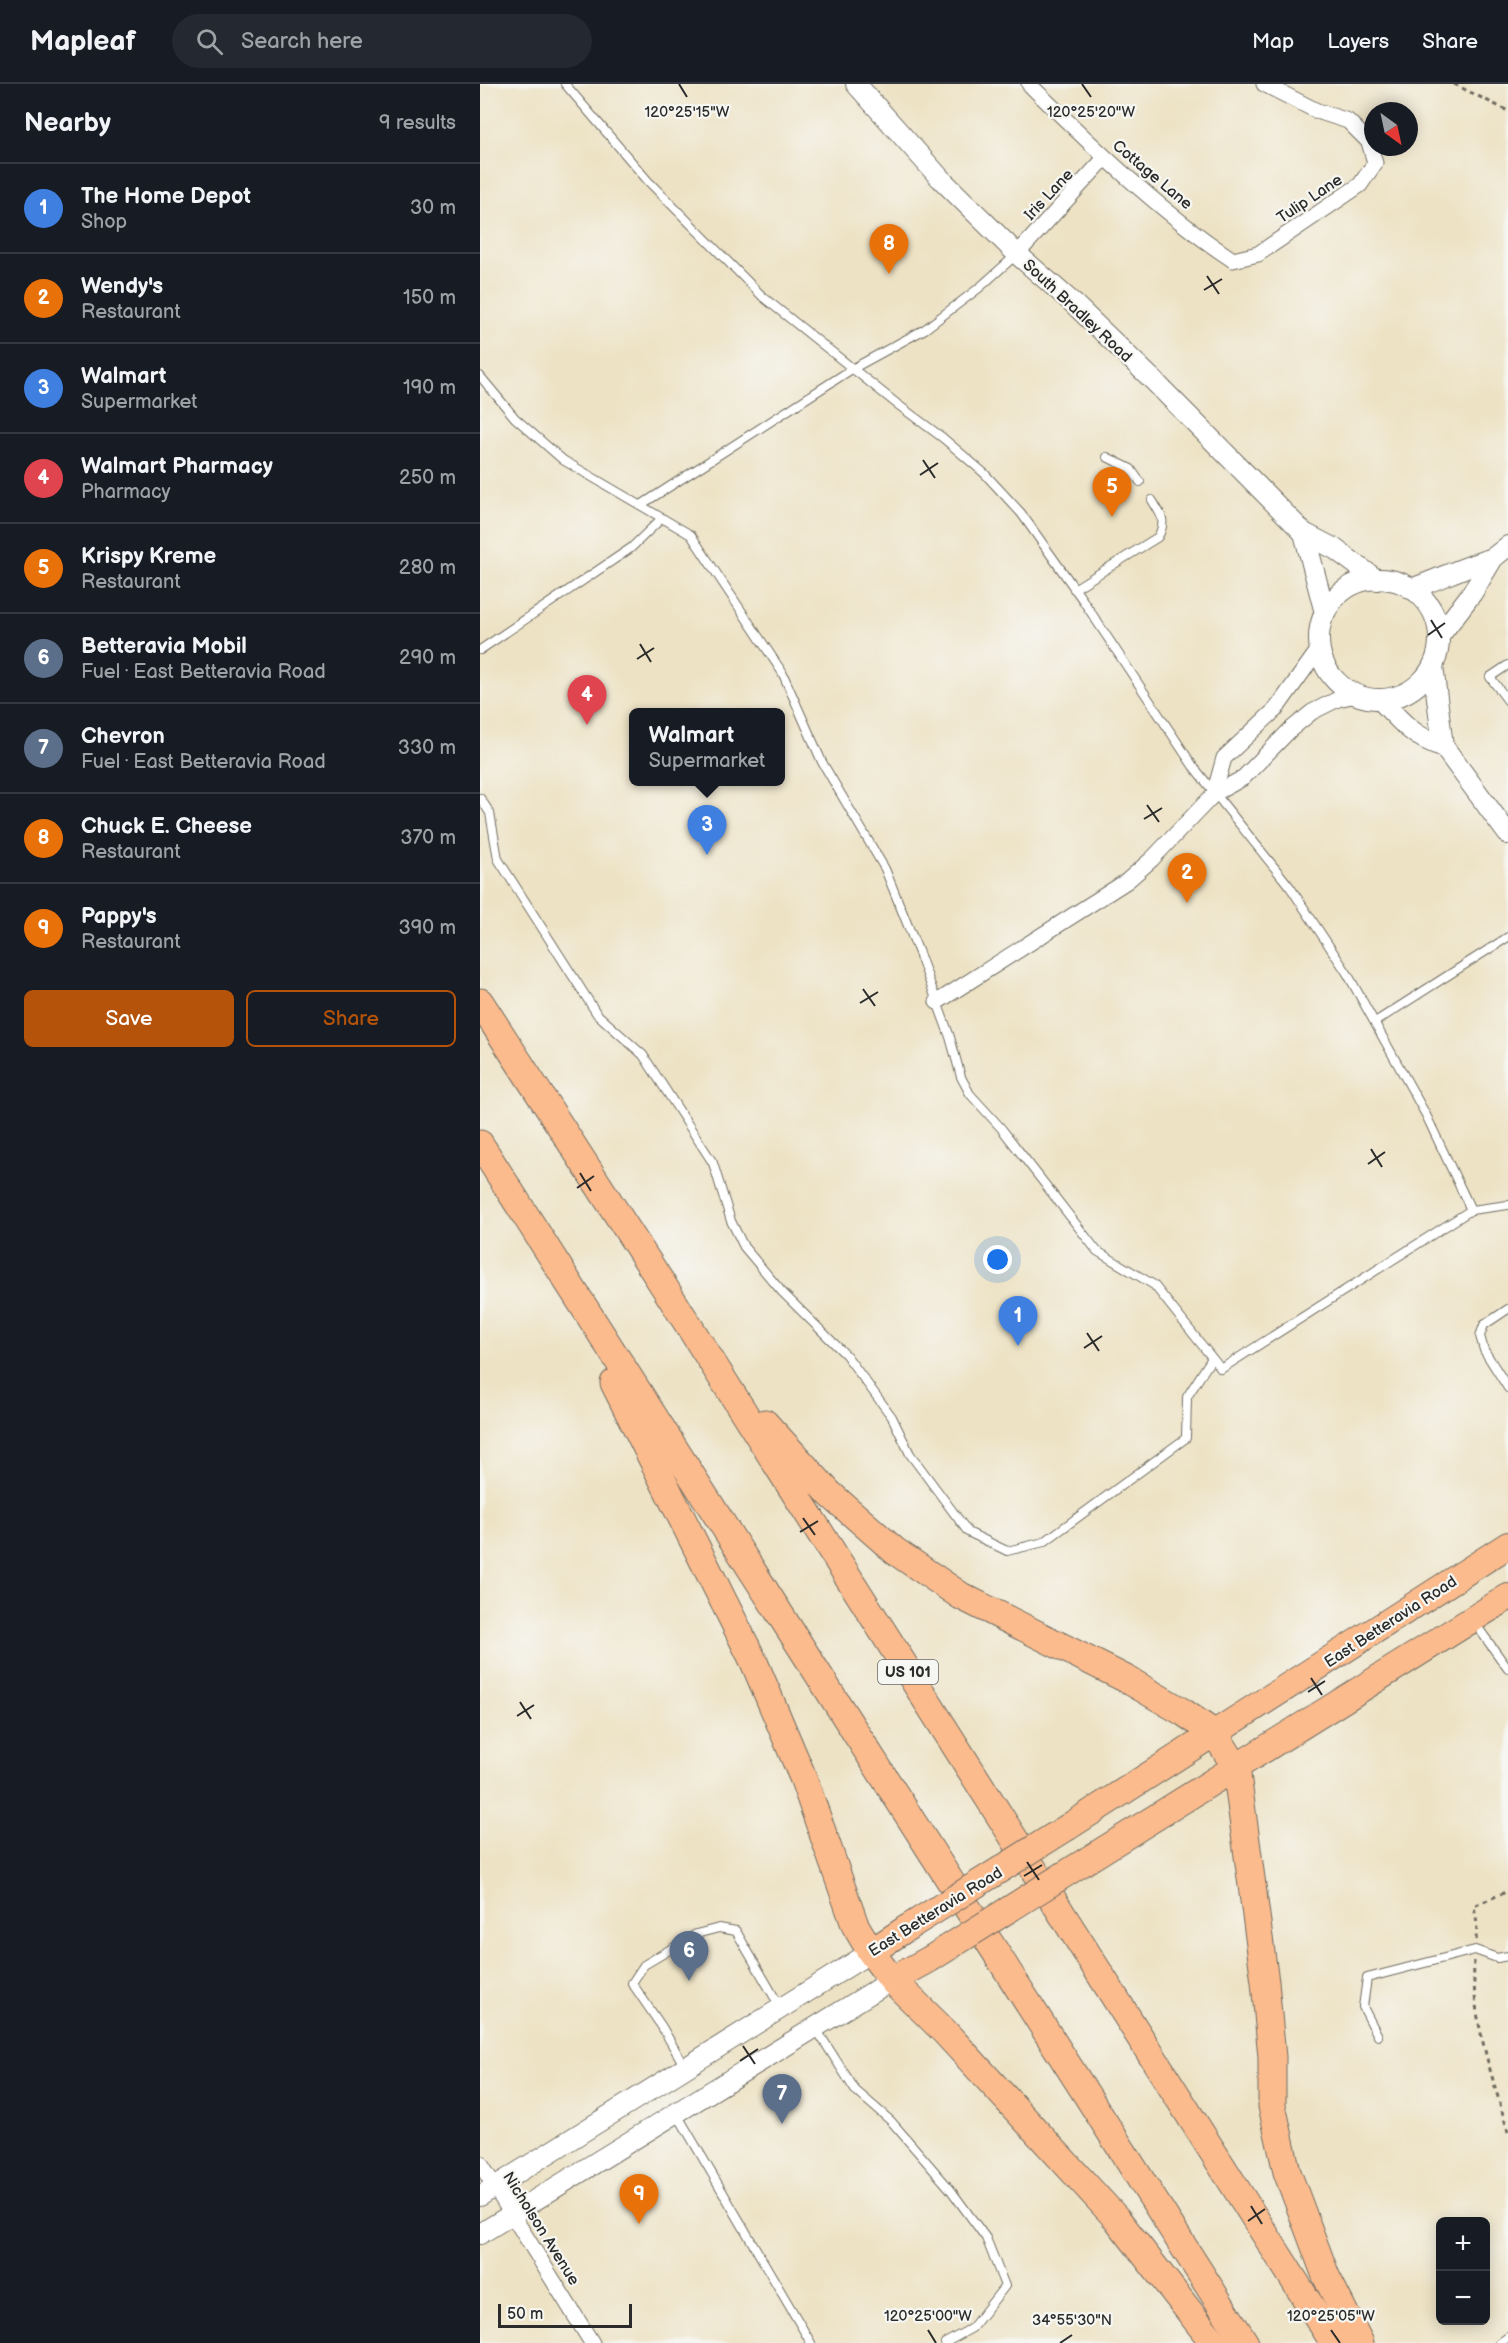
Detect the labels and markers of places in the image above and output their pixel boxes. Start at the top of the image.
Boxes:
pin: 8 [870,224,908,274]
pin: 5 [1092,468,1132,517]
pin: 4 [568,676,606,725]
pin: 3 [688,806,726,855]
pin: 2 [1168,854,1206,903]
pin: 1 [998,1296,1038,1346]
pin: 6 [670,1932,708,1981]
pin: 7 [762,2074,802,2124]
pin: 9 [620,2174,658,2224]

